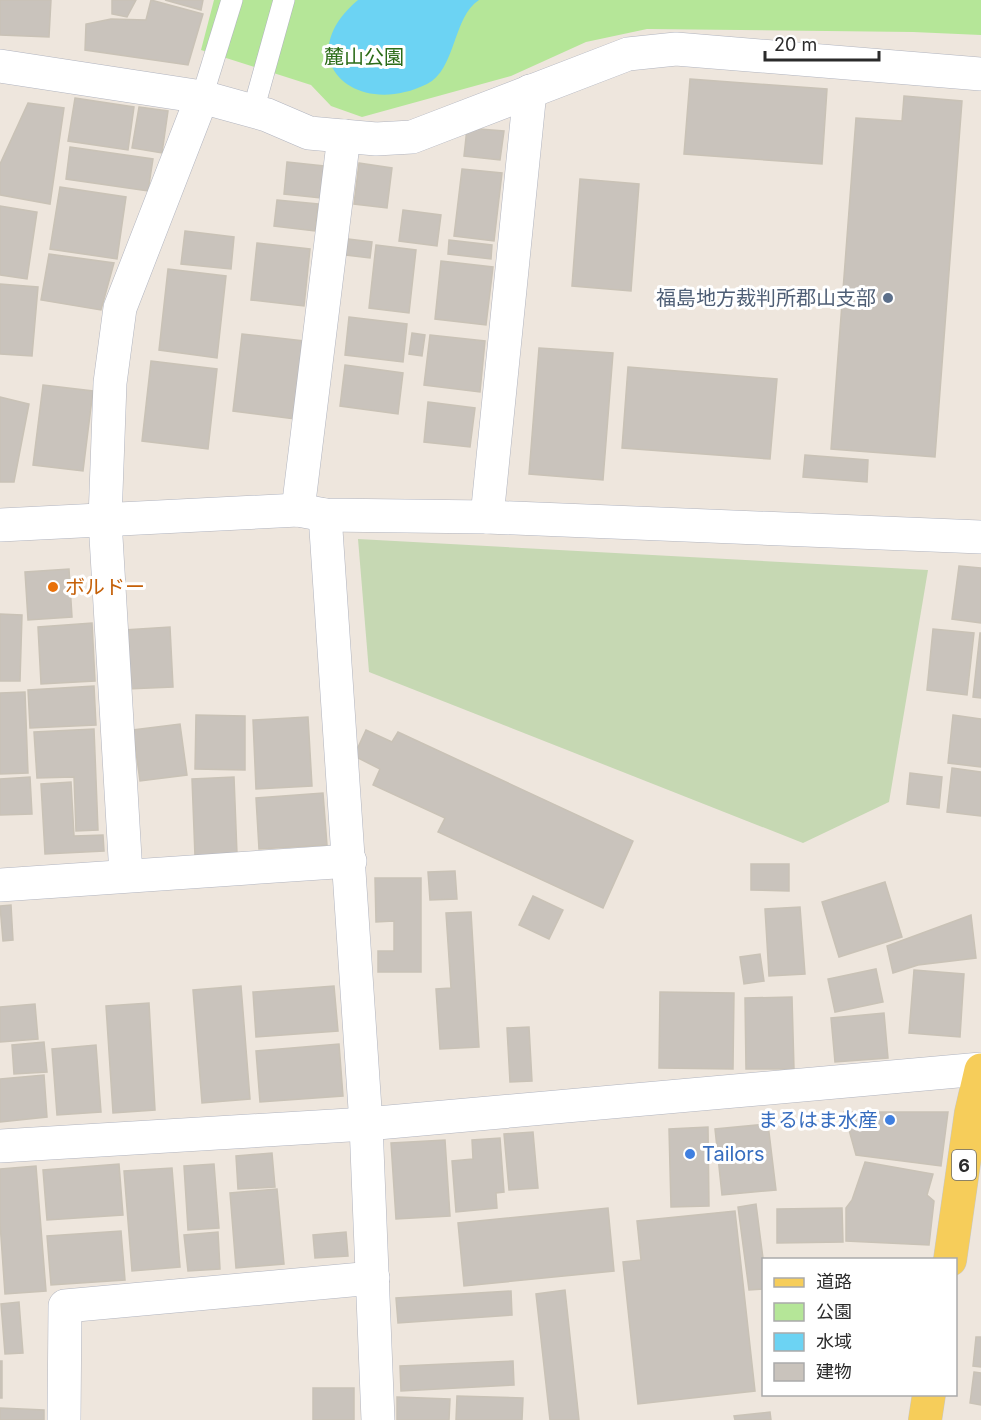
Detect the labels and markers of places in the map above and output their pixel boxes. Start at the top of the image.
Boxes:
place label: 福島地方裁判所郡山支部 [656,286,876,310]
marker: 福島地方裁判所郡山支部 [881,291,895,305]
place label: ボルドー [65,575,145,599]
marker: ボルドー [46,580,60,594]
place label: まるはま水産 [758,1108,878,1132]
marker: まるはま水産 [883,1113,897,1127]
place label: Tailors [702,1142,764,1166]
marker: Tailors [683,1147,697,1161]

